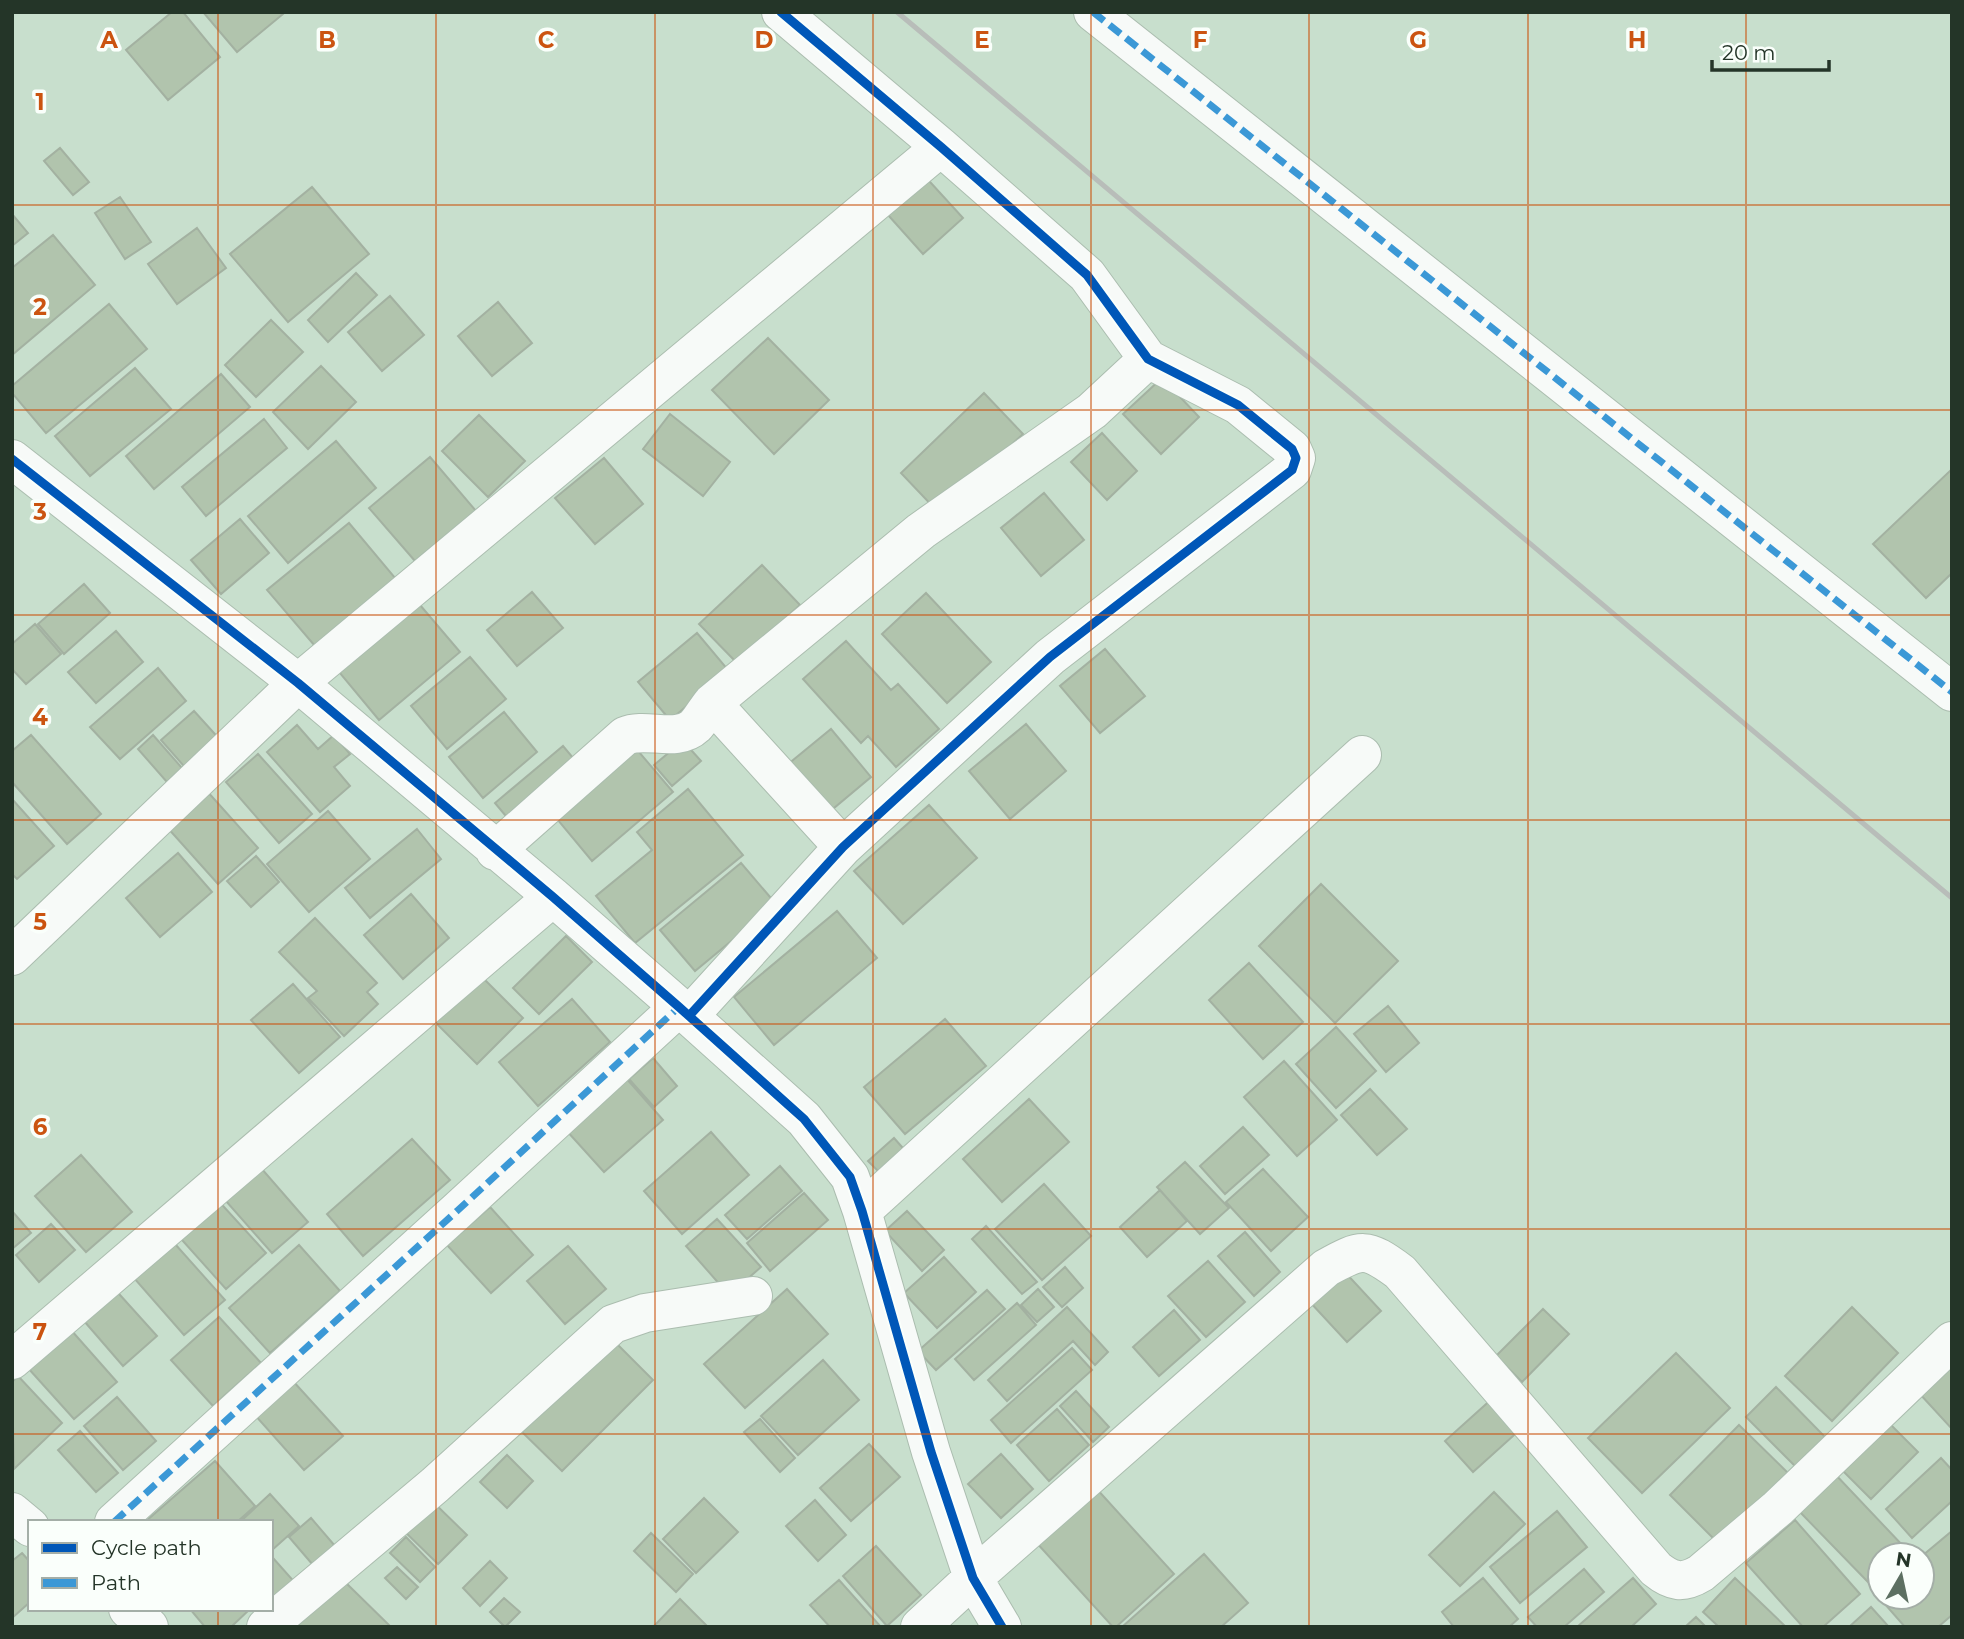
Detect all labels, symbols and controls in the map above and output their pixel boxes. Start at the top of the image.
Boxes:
text: A [99,26,118,54]
text: B [318,26,336,54]
text: C [538,26,555,54]
text: D [755,26,774,54]
text: E [974,26,990,54]
text: F [1193,26,1208,54]
text: G [1409,26,1427,54]
text: H [1628,26,1646,54]
scale bar [1712,28,1829,72]
text: 20 m [1722,40,1776,65]
text: 1 [35,88,45,116]
text: 2 [33,293,47,321]
text: 3 [32,498,47,526]
text: 4 [32,703,48,731]
text: 5 [33,908,47,936]
text: 6 [33,1113,48,1141]
text: 7 [33,1318,47,1346]
legend [28,1520,273,1611]
text: Cycle path [91,1535,202,1560]
north arrow [1866,1541,1936,1611]
text: N [1894,1547,1913,1572]
text: Path [91,1570,141,1595]

